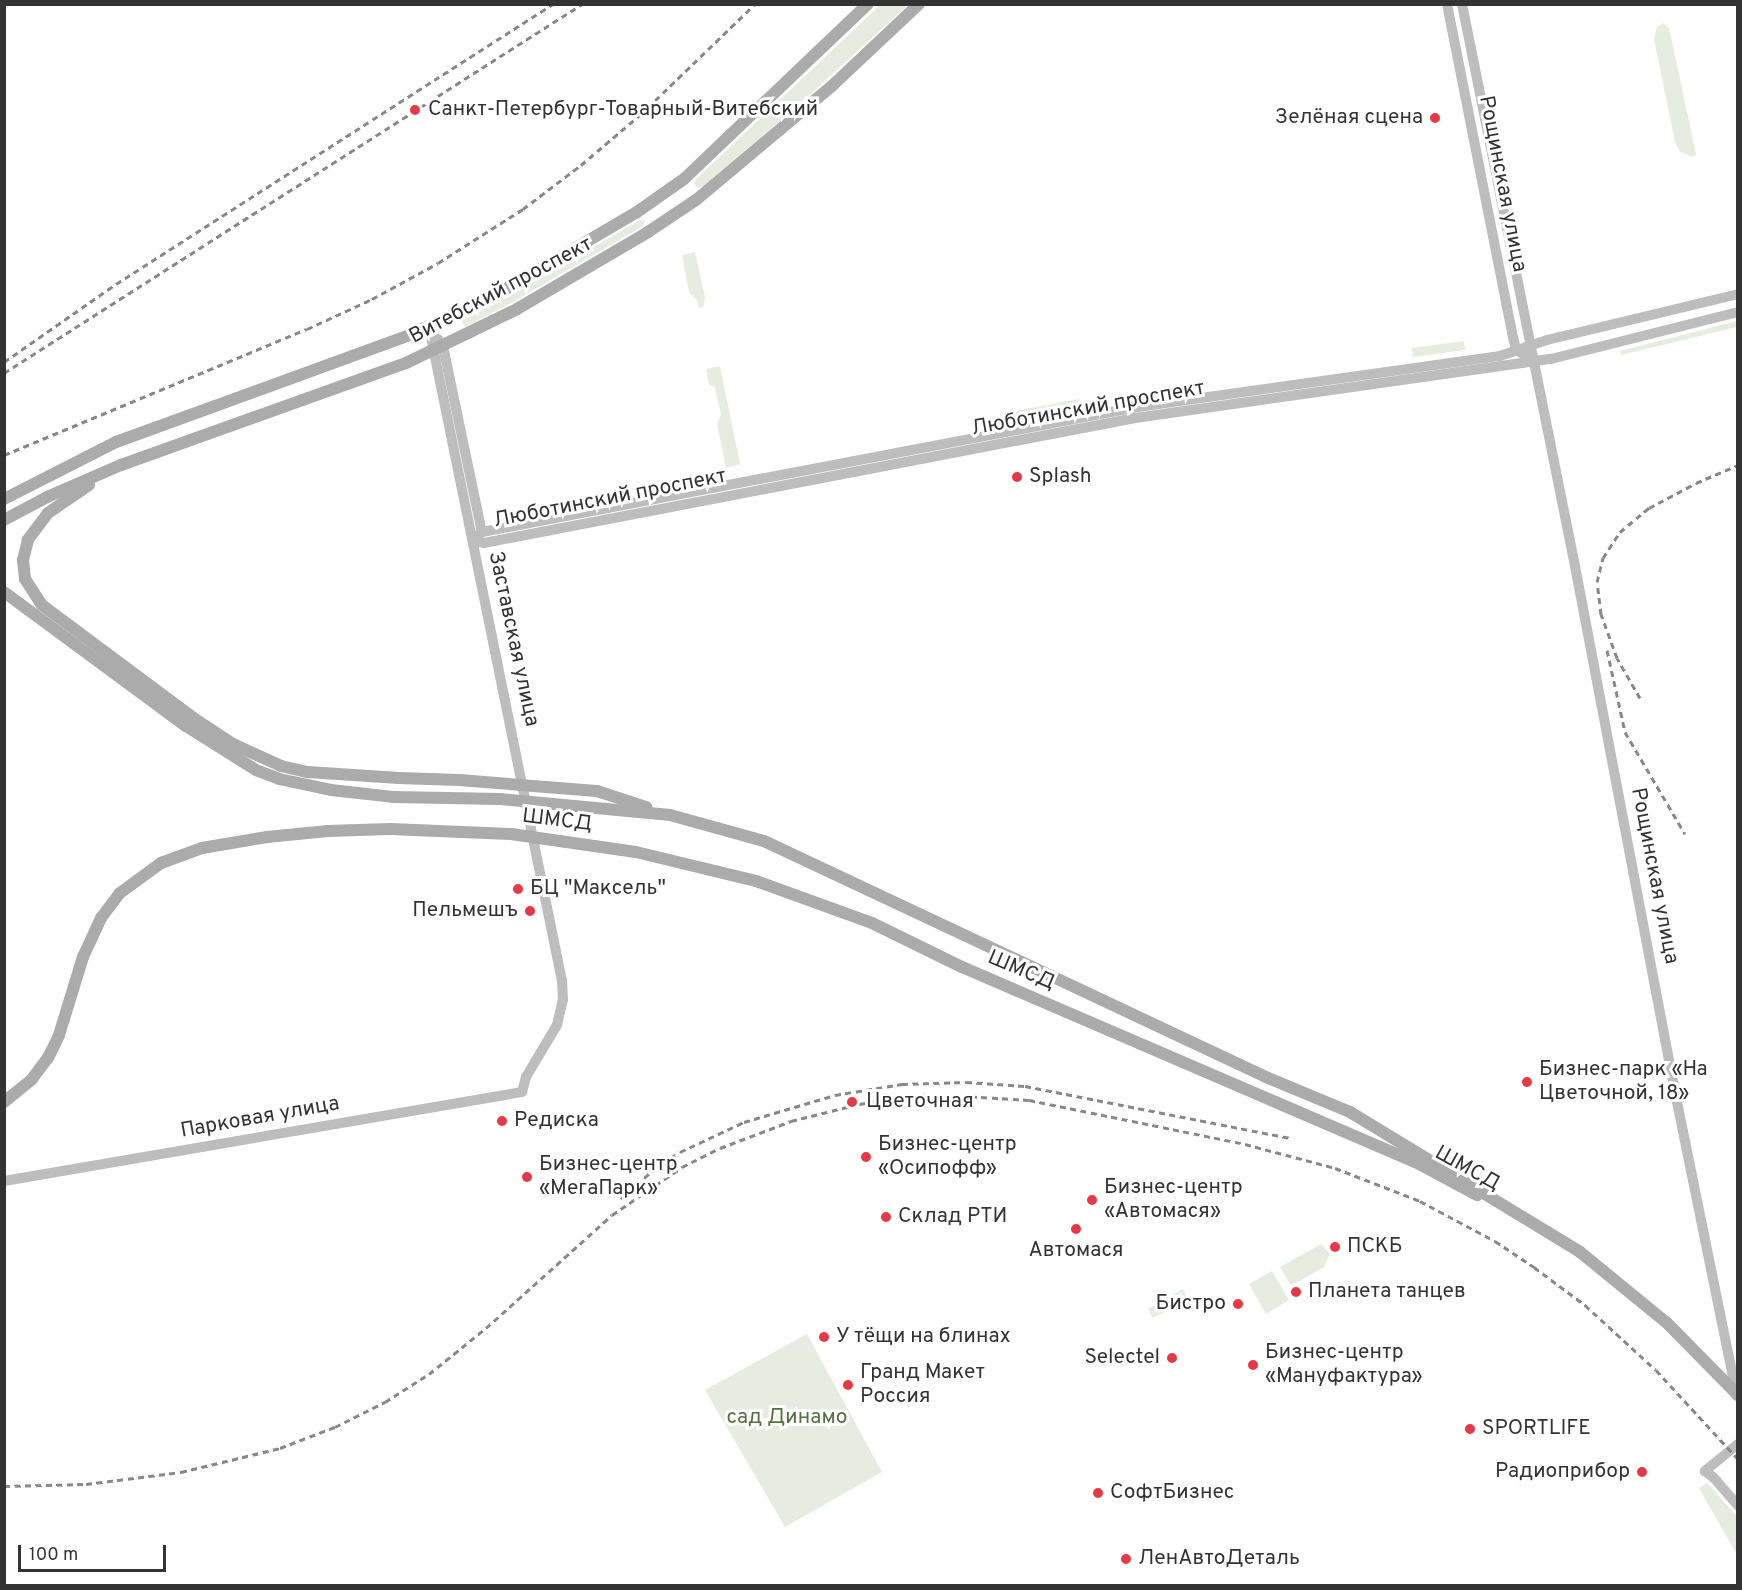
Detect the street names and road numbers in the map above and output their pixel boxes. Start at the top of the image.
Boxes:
street label: Рощинская улица [1473,94,1531,274]
street label: Витебский проспект [405,232,597,350]
street label: Люботинский проспект [969,376,1207,442]
street label: Люботинский проспект [492,464,728,534]
street label: Заставская улица [482,549,544,729]
street label: Рощинская улица [1625,786,1683,966]
street label: ШМСД [520,804,594,838]
street label: ШМСД [984,946,1058,996]
street label: Парковая улица [179,1092,341,1144]
street label: ШМСД [1430,1141,1504,1197]

